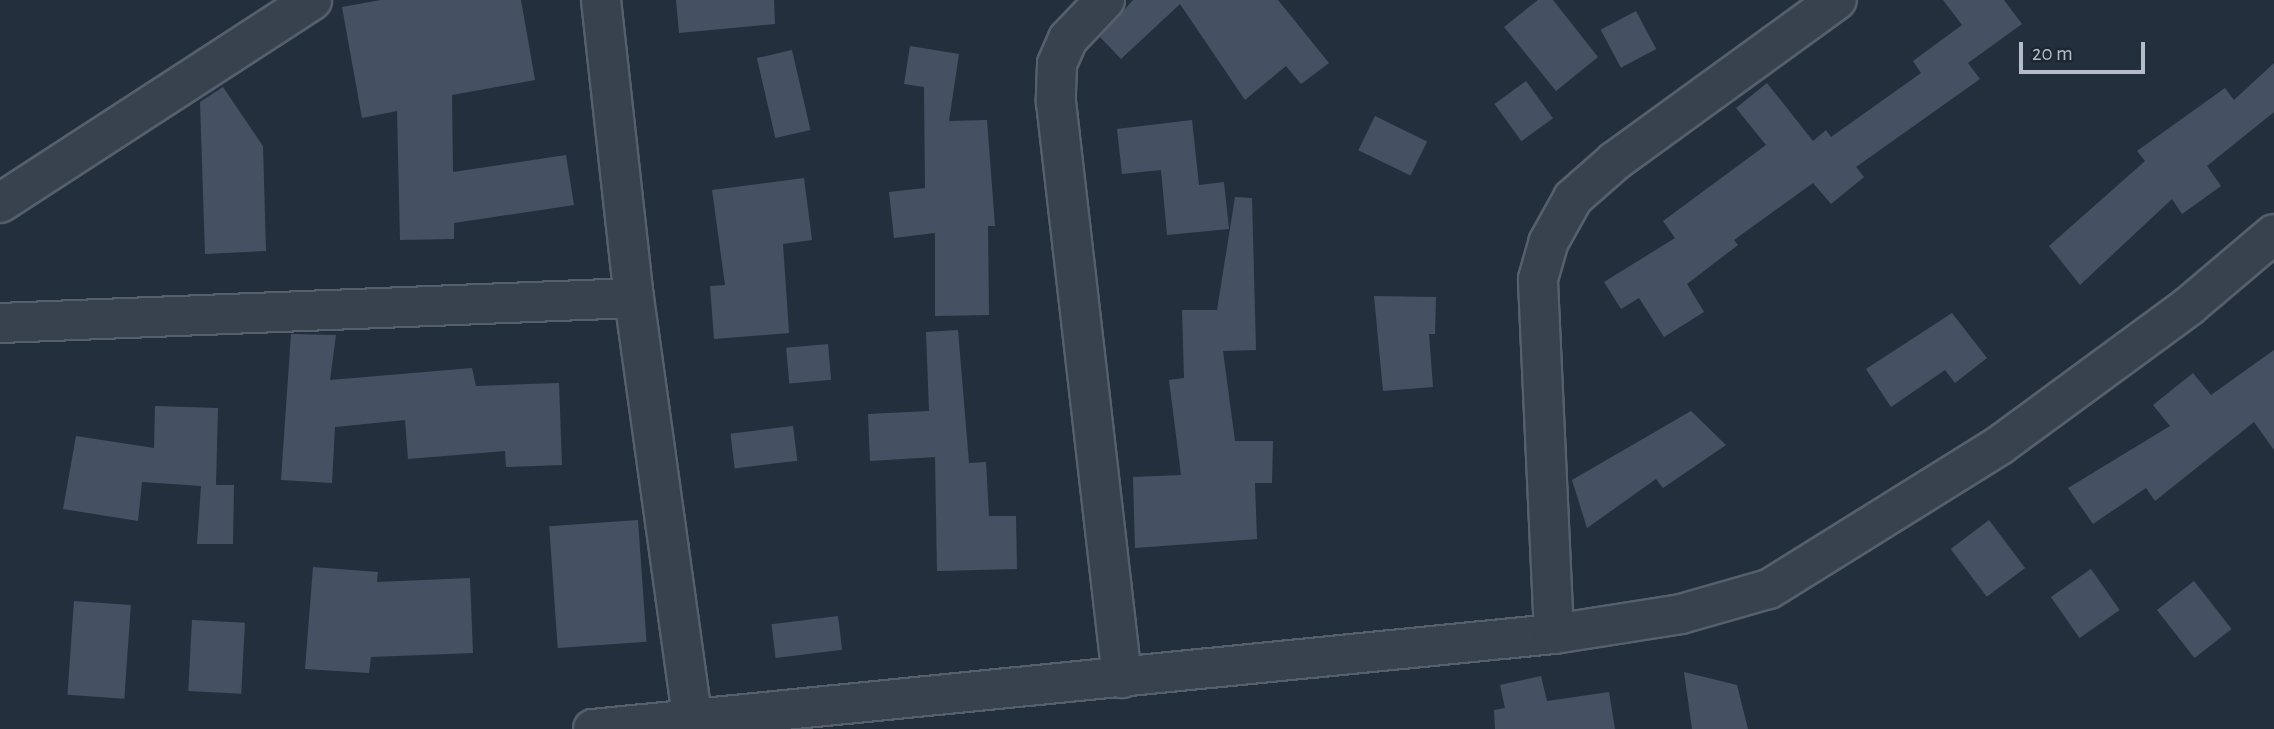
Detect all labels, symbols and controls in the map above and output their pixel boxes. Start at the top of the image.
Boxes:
scale bar [2022,28,2148,72]
text: 20 m [2032,43,2073,64]

